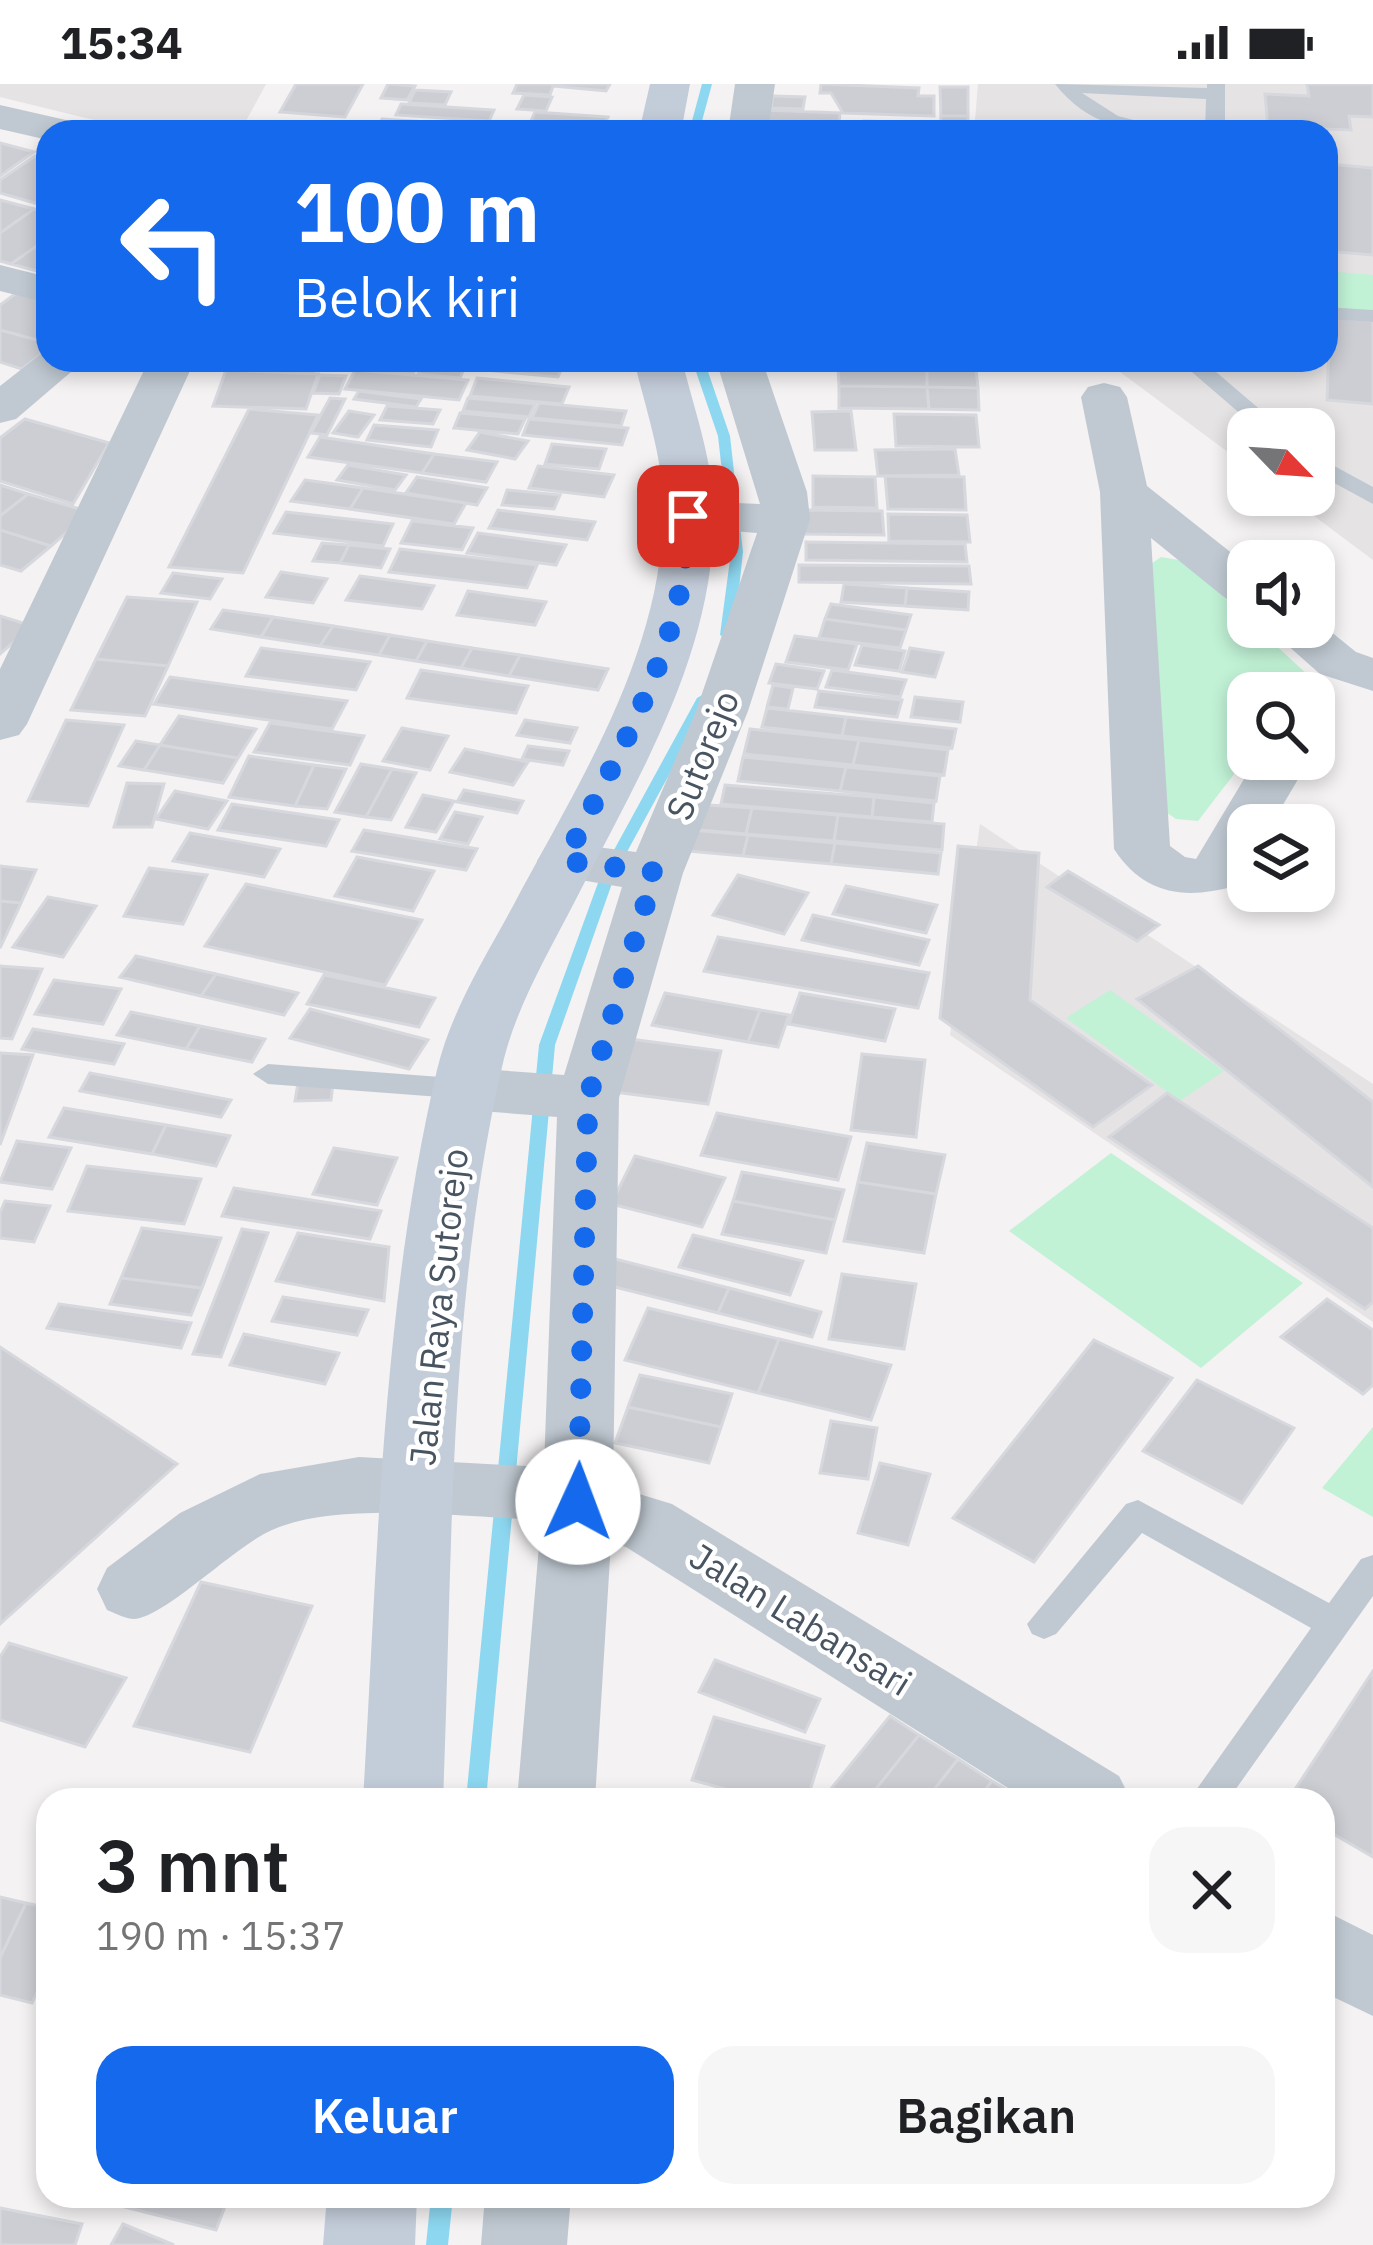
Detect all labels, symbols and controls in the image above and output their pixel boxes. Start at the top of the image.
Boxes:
text: 15:34 [60,13,183,71]
text: 100 m [294,156,540,265]
icon: left [96,168,252,324]
text: Belok kiri [294,262,520,332]
north arrow [1227,408,1335,516]
map controls [1227,408,1335,912]
pin [637,465,739,567]
icon: arrive [655,483,721,549]
button: sound [1227,540,1335,648]
button: search [1227,672,1335,780]
street label: Sutorejo [655,683,749,827]
button: layers [1227,804,1335,912]
street label: Jalan Raya Sutorejo [398,1146,478,1468]
position arrow [515,1439,641,1565]
street label: Jalan Labansari [682,1532,920,1706]
text: 3 mnt [96,1818,289,1912]
button: close [1149,1827,1275,1953]
text: 190 m · 15:37 [96,1910,346,1961]
button: Keluar [96,2046,674,2184]
button: Bagikan [698,2046,1275,2184]

